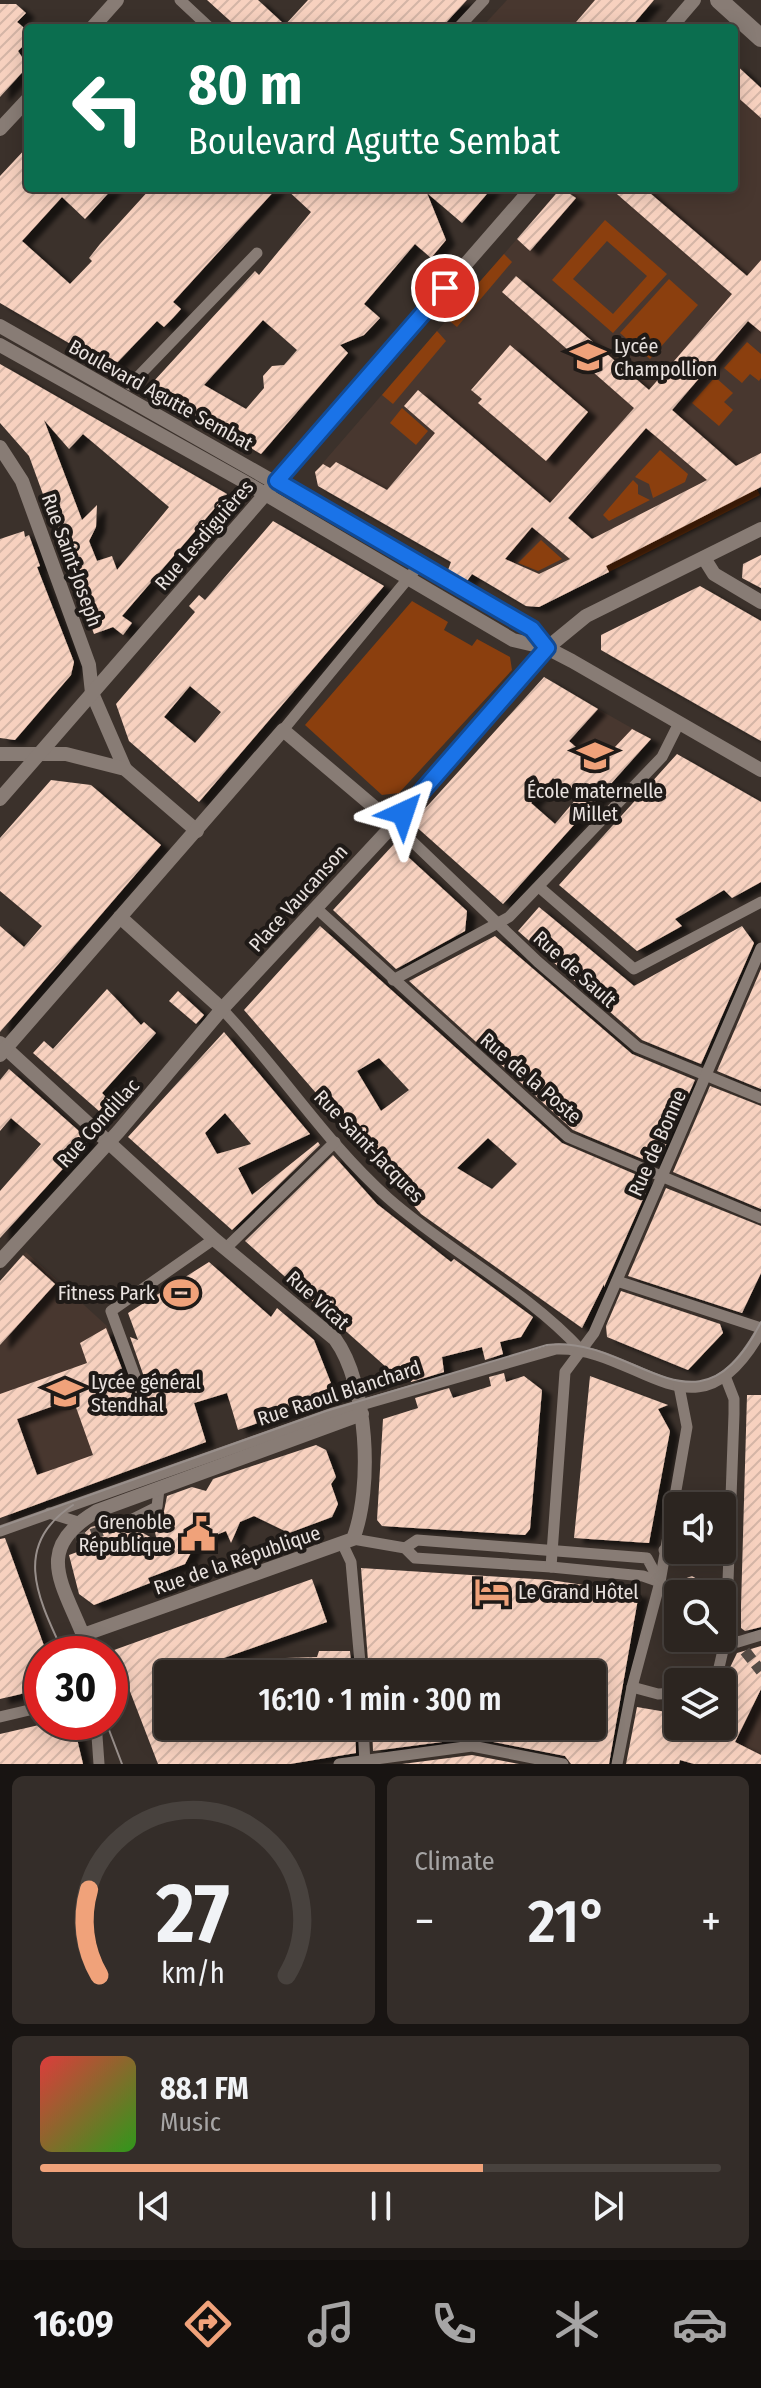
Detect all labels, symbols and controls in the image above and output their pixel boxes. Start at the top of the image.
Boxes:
text: 80 m [188,52,303,119]
icon: left [56,56,160,160]
text: Boulevard Agutte Sembat [188,120,560,164]
pin [411,254,479,322]
icon: arrive [423,266,467,310]
street label: Boulevard Agutte Sembat [65,334,258,456]
place label: Lycée Champollion [614,334,718,381]
school or university icon: Lycée Champollion [569,338,607,376]
street label: Rue Lesdiguières [150,475,258,595]
street label: Rue Saint-Joseph [37,490,107,630]
school or university icon: École maternelle Millet [576,737,614,775]
position arrow [361,771,445,855]
place label: École maternelle Millet [527,779,663,826]
street label: Place Vaucanson [244,839,352,957]
street label: Rue de Sault [529,926,622,1013]
street label: Rue de la Poste [476,1028,586,1128]
street label: Rue Condillac [52,1073,144,1172]
street label: Rue Saint-Jacques [309,1085,429,1207]
street label: Rue de Bonne [623,1086,691,1200]
street label: Rue Vicat [282,1266,355,1335]
sports icon: Fitness Park [162,1274,200,1312]
place label: Fitness Park [58,1281,156,1305]
street label: Rue Raoul Blanchard [254,1355,424,1431]
place label: Lycée général Stendhal [91,1370,201,1417]
school or university icon: Lycée général Stendhal [46,1374,84,1412]
map controls [664,1492,736,1740]
button: sound [664,1492,736,1564]
place label: Grenoble République [78,1510,172,1557]
public building icon: Grenoble République [179,1515,217,1553]
street label: Rue de la République [151,1520,323,1600]
hotel icon: Le Grand Hôtel [473,1573,511,1611]
place label: Le Grand Hôtel [518,1580,639,1604]
button: search [664,1580,736,1652]
speed limit sign: 30 [24,1636,128,1740]
button: layers [664,1668,736,1740]
text: 16:10 · 1 min · 300 m [259,1682,501,1718]
text: Climate [415,1846,495,1877]
text: 27 [155,1864,230,1964]
text: 21° [528,1886,607,1958]
text: − [415,1895,434,1948]
text: + [701,1895,721,1948]
text: km/h [161,1956,225,1991]
text: 88.1 FM [160,2071,249,2107]
text: Music [160,2107,221,2138]
icon: previous [132,2184,176,2228]
icon: pause [359,2184,403,2228]
icon: next [586,2184,630,2228]
icon: directions [180,2296,236,2352]
icon: music [303,2296,359,2352]
icon: phone [426,2296,482,2352]
icon: climate [549,2296,605,2352]
icon: car [672,2296,728,2352]
text: 16:09 [33,2302,114,2346]

